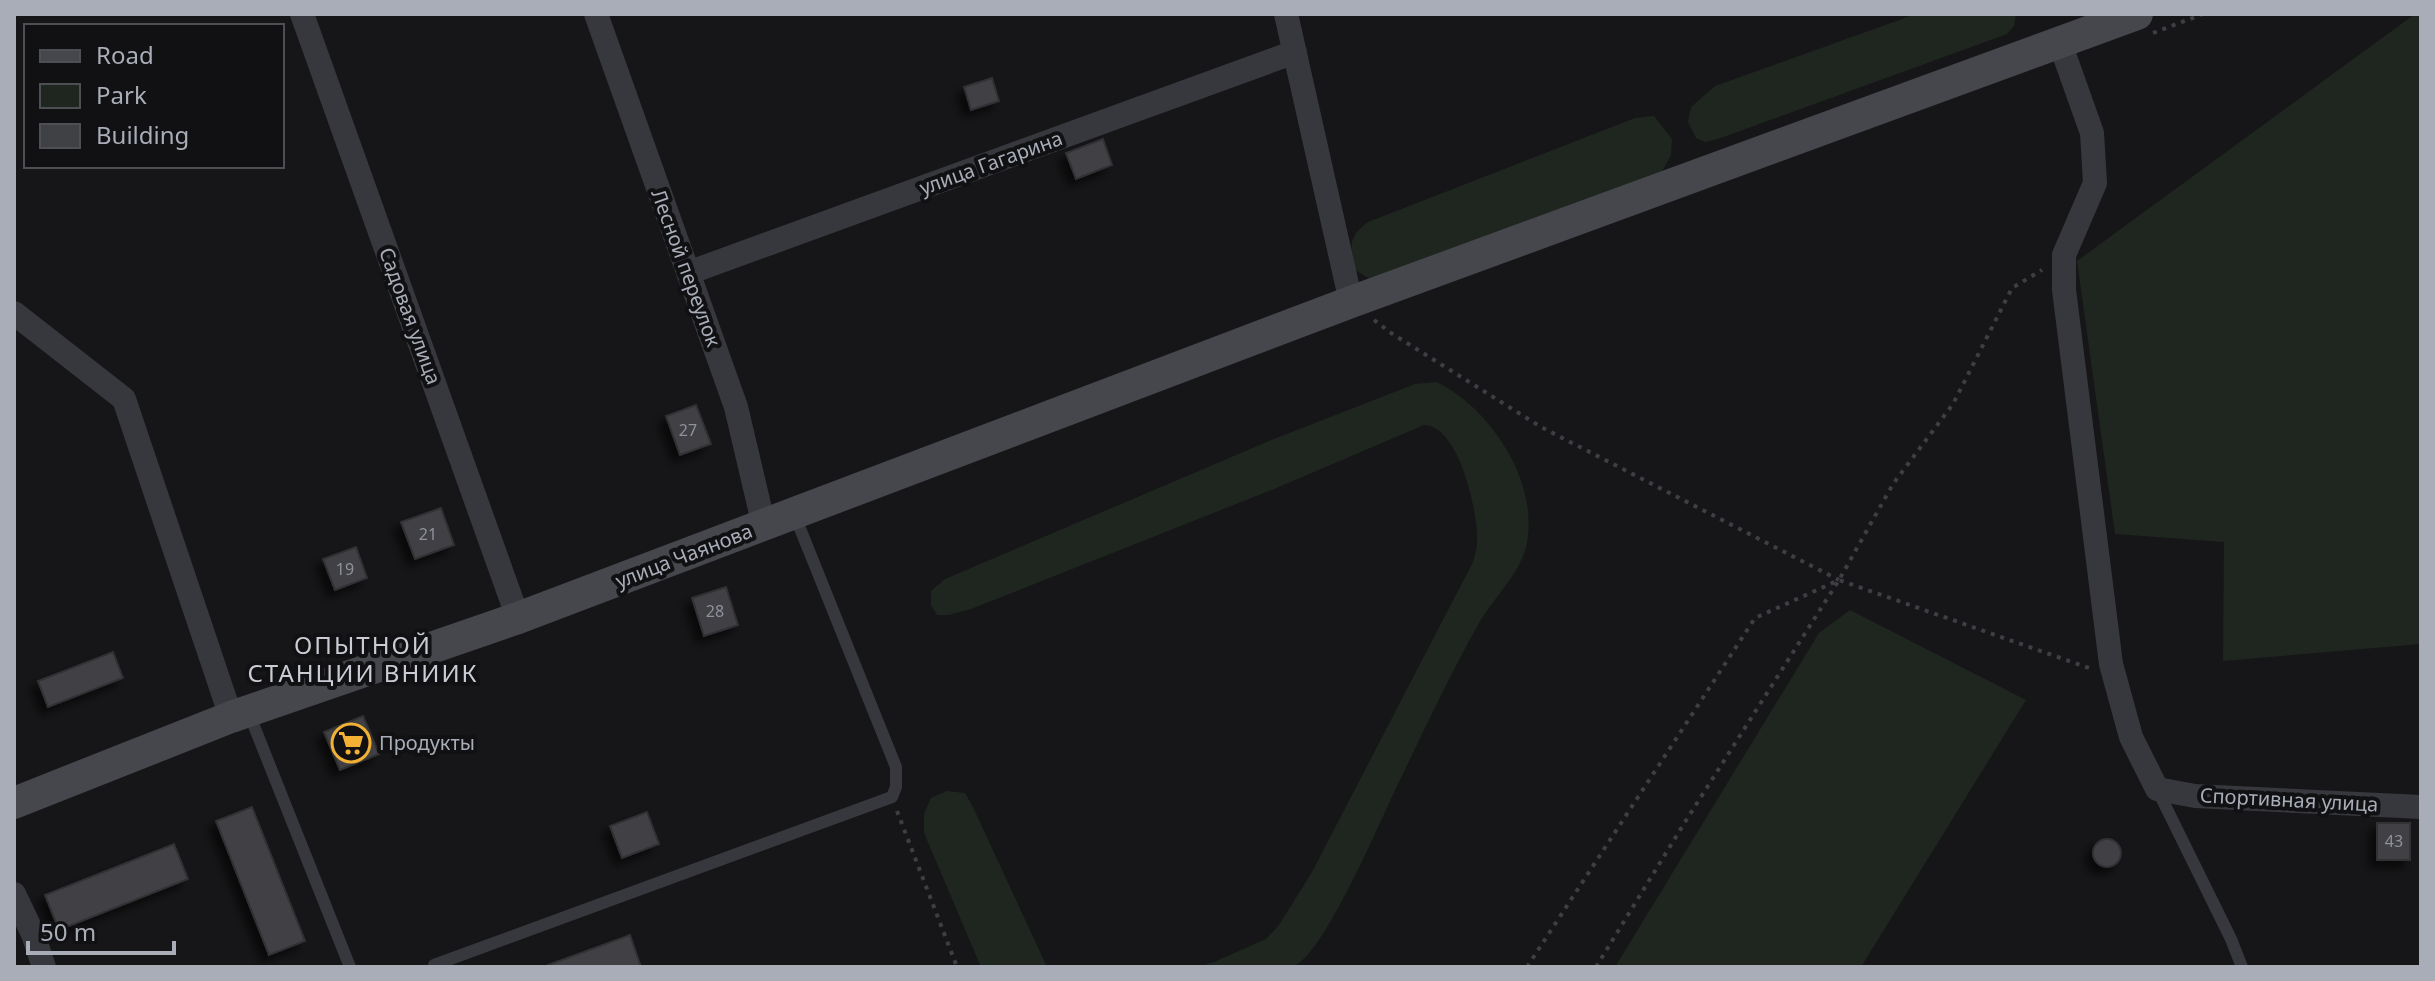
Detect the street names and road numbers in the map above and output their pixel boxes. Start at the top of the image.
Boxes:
street label: улица Гагарина [916,124,1066,201]
street label: Лесной переулок [645,185,728,351]
street label: Садовая улица [373,244,448,388]
street label: улица Чаянова [611,517,756,594]
street label: Спортивная улица [2199,781,2379,818]

